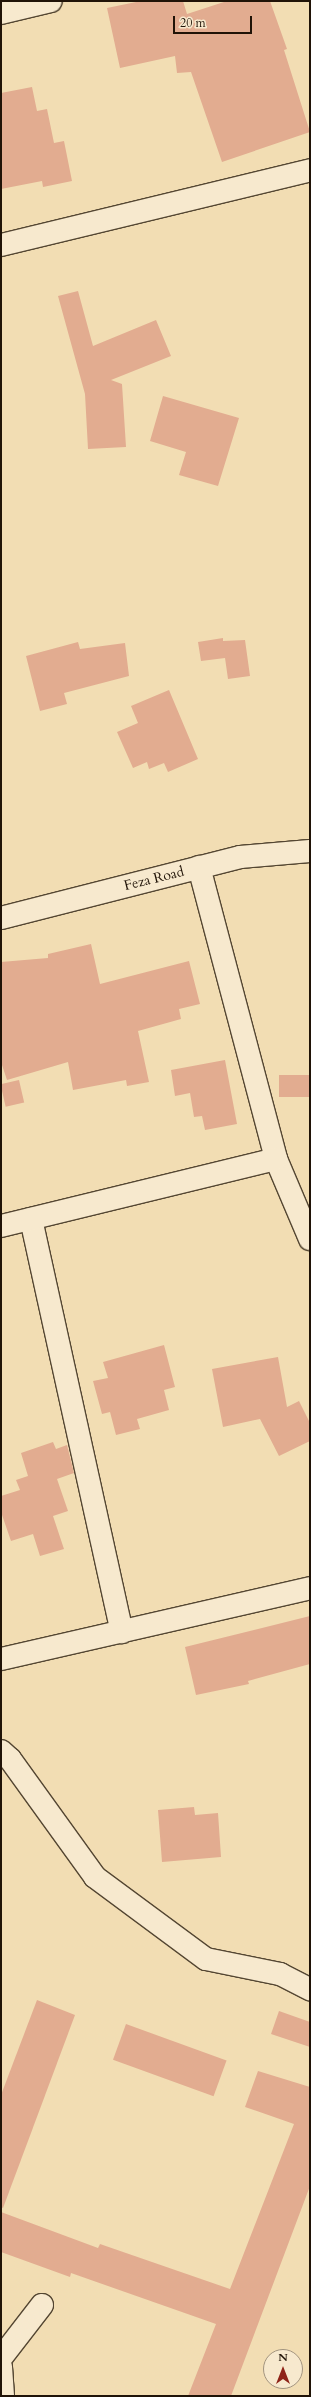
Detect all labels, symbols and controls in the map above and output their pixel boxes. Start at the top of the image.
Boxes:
scale bar [175,8,254,34]
text: 20 m [180,15,206,31]
street label: Feza Road [122,863,186,895]
north arrow [263,2349,303,2389]
text: N [278,2350,288,2365]

